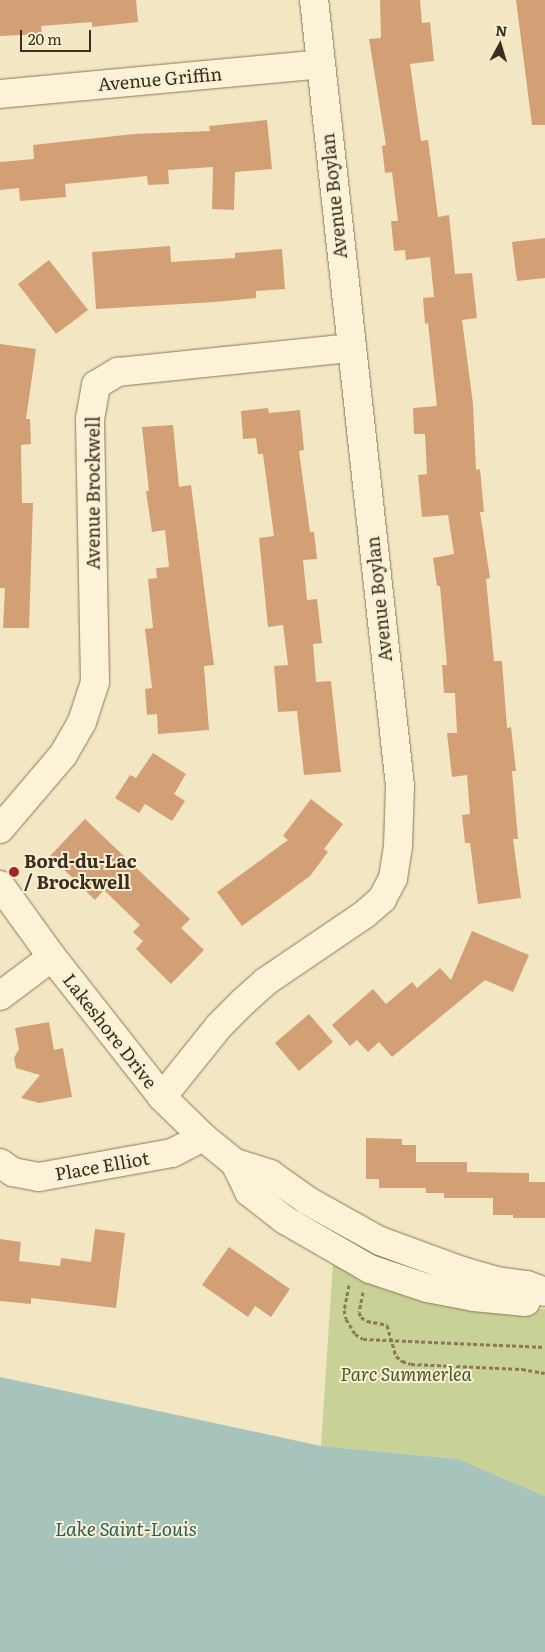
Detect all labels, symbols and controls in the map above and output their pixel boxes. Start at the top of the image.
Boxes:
scale bar [22,20,94,52]
north arrow [475,20,525,70]
text: N [495,20,508,41]
text: 20 m [28,27,62,50]
street label: Avenue Griffin [97,63,223,95]
street label: Avenue Boylan [317,132,351,260]
street label: Avenue Brockwell [82,416,104,570]
street label: Avenue Boylan [362,535,396,663]
place label: Bord-du-Lac / Brockwell [24,851,137,894]
marker: Bord-du-Lac / Brockwell [8,866,20,878]
street label: Lakeshore Drive [58,969,162,1093]
street label: Place Elliot [53,1147,151,1185]
park label: Parc Summerlea [340,1363,472,1385]
water label: Lake Saint-Louis [55,1518,197,1540]

